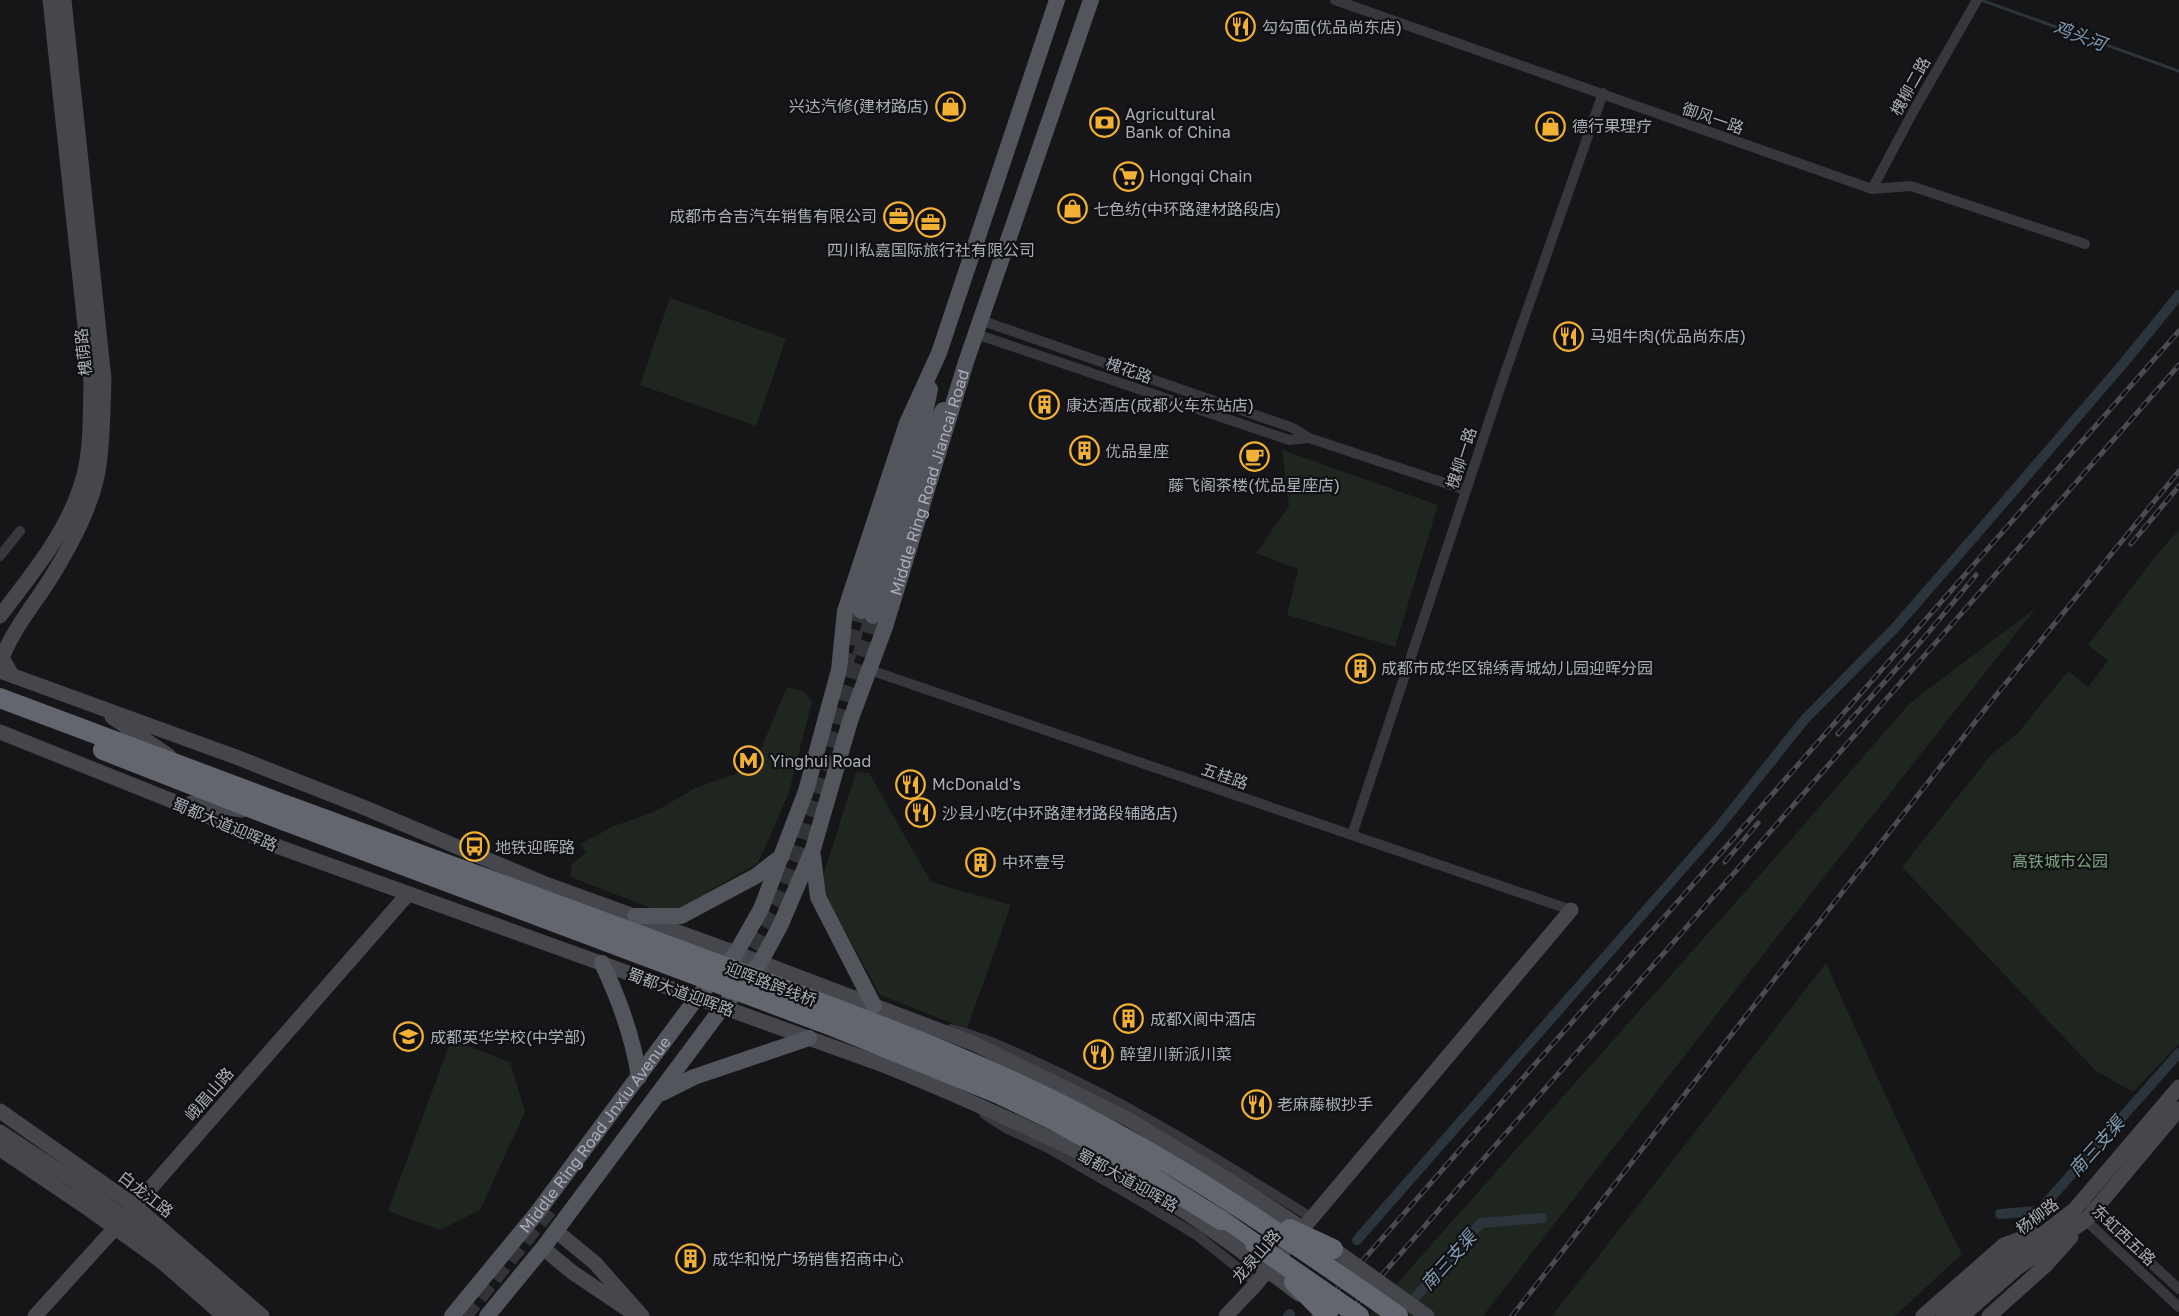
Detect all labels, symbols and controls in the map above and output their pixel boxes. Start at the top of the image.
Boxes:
restaurant icon: 勾勾面(优品尚东店) [1225,11,1257,43]
water label: 鸡头河 [2051,15,2112,56]
place label: 勾勾面(优品尚东店) [1262,17,1402,37]
street label: 槐柳二路 [1886,53,1934,119]
shop icon: 兴达汽修(建材路店) [934,90,966,122]
place label: 兴达汽修(建材路店) [789,96,929,116]
street label: 御风一路 [1679,98,1747,138]
place label: Agricultural Bank of China [1125,104,1231,142]
bank icon: Agricultural Bank of China [1088,107,1120,139]
shop icon: 德行果理疗 [1535,110,1567,142]
place label: 德行果理疗 [1572,116,1652,136]
supermarket icon: Hongqi Chain [1112,160,1144,192]
place label: Hongqi Chain [1149,166,1252,186]
shop icon: 七色纺(中环路建材路段店) [1056,193,1088,225]
place label: 七色纺(中环路建材路段店) [1093,199,1281,219]
office icon: 成都市合吉汽车销售有限公司 [882,200,914,232]
place label: 成都市合吉汽车销售有限公司 [669,206,877,226]
office icon: 四川私嘉国际旅行社有限公司 [915,206,947,238]
place label: 四川私嘉国际旅行社有限公司 [827,240,1035,260]
restaurant icon: 马姐牛肉(优品尚东店) [1553,320,1585,352]
place label: 马姐牛肉(优品尚东店) [1590,326,1746,346]
street label: 槐荫路 [71,327,95,377]
street label: 槐花路 [1103,353,1155,387]
street label: Middle Ring Road Jiancai Road [885,367,973,598]
building icon: 康达酒店(成都火车东站店) [1029,389,1061,421]
place label: 康达酒店(成都火车东站店) [1066,395,1254,415]
street label: 槐柳一路 [1442,424,1480,492]
building icon: 优品星座 [1068,435,1100,467]
place label: 优品星座 [1105,441,1169,461]
cafe icon: 藤飞阁茶楼(优品星座店) [1238,441,1270,473]
place label: 藤飞阁茶楼(优品星座店) [1168,475,1340,495]
building icon: 成都市成华区锦绣青城幼儿园迎晖分园 [1344,652,1376,684]
place label: 成都市成华区锦绣青城幼儿园迎晖分园 [1381,658,1653,678]
metro station icon: Yinghui Road [733,745,765,777]
place label: Yinghui Road [770,751,871,771]
street label: 五桂路 [1199,759,1251,793]
restaurant icon: McDonald's [895,768,927,800]
place label: McDonald's [932,774,1021,794]
street label: 蜀都大道迎晖路 [170,793,280,855]
restaurant icon: 沙县小吃(中环路建材路段辅路店) [905,797,937,829]
place label: 沙县小吃(中环路建材路段辅路店) [942,803,1178,823]
bus stop icon: 地铁迎晖路 [458,831,490,863]
place label: 地铁迎晖路 [495,837,575,857]
building icon: 中环壹号 [965,846,997,878]
park label: 高铁城市公园 [2012,851,2108,871]
place label: 中环壹号 [1002,852,1066,872]
street label: 迎晖路跨线桥 [723,957,819,1011]
street label: 蜀都大道迎晖路 [625,963,737,1021]
building icon: 成都X阆中酒店 [1113,1003,1145,1035]
place label: 成都X阆中酒店 [1150,1009,1257,1029]
school or university icon: 成都英华学校(中学部) [393,1021,425,1053]
place label: 成都英华学校(中学部) [430,1027,586,1047]
street label: Middle Ring Road Jnxiu Avenue [515,1032,675,1237]
restaurant icon: 醉望川新派川菜 [1083,1038,1115,1070]
place label: 醉望川新派川菜 [1120,1044,1232,1064]
street label: 峨眉山路 [180,1063,238,1125]
restaurant icon: 老麻藤椒抄手 [1240,1088,1272,1120]
place label: 老麻藤椒抄手 [1277,1094,1373,1114]
water label: 南三支渠 [2064,1110,2130,1180]
street label: 蜀都大道迎晖路 [1074,1144,1182,1216]
street label: 白龙江路 [115,1166,177,1222]
street label: 杨柳路 [2012,1194,2062,1238]
street label: 东虹西五路 [2088,1200,2160,1270]
water label: 南三支渠 [1416,1224,1482,1294]
street label: 龙泉山路 [1227,1225,1285,1287]
building icon: 成华和悦广场销售招商中心 [675,1243,707,1275]
place label: 成华和悦广场销售招商中心 [712,1249,904,1269]

